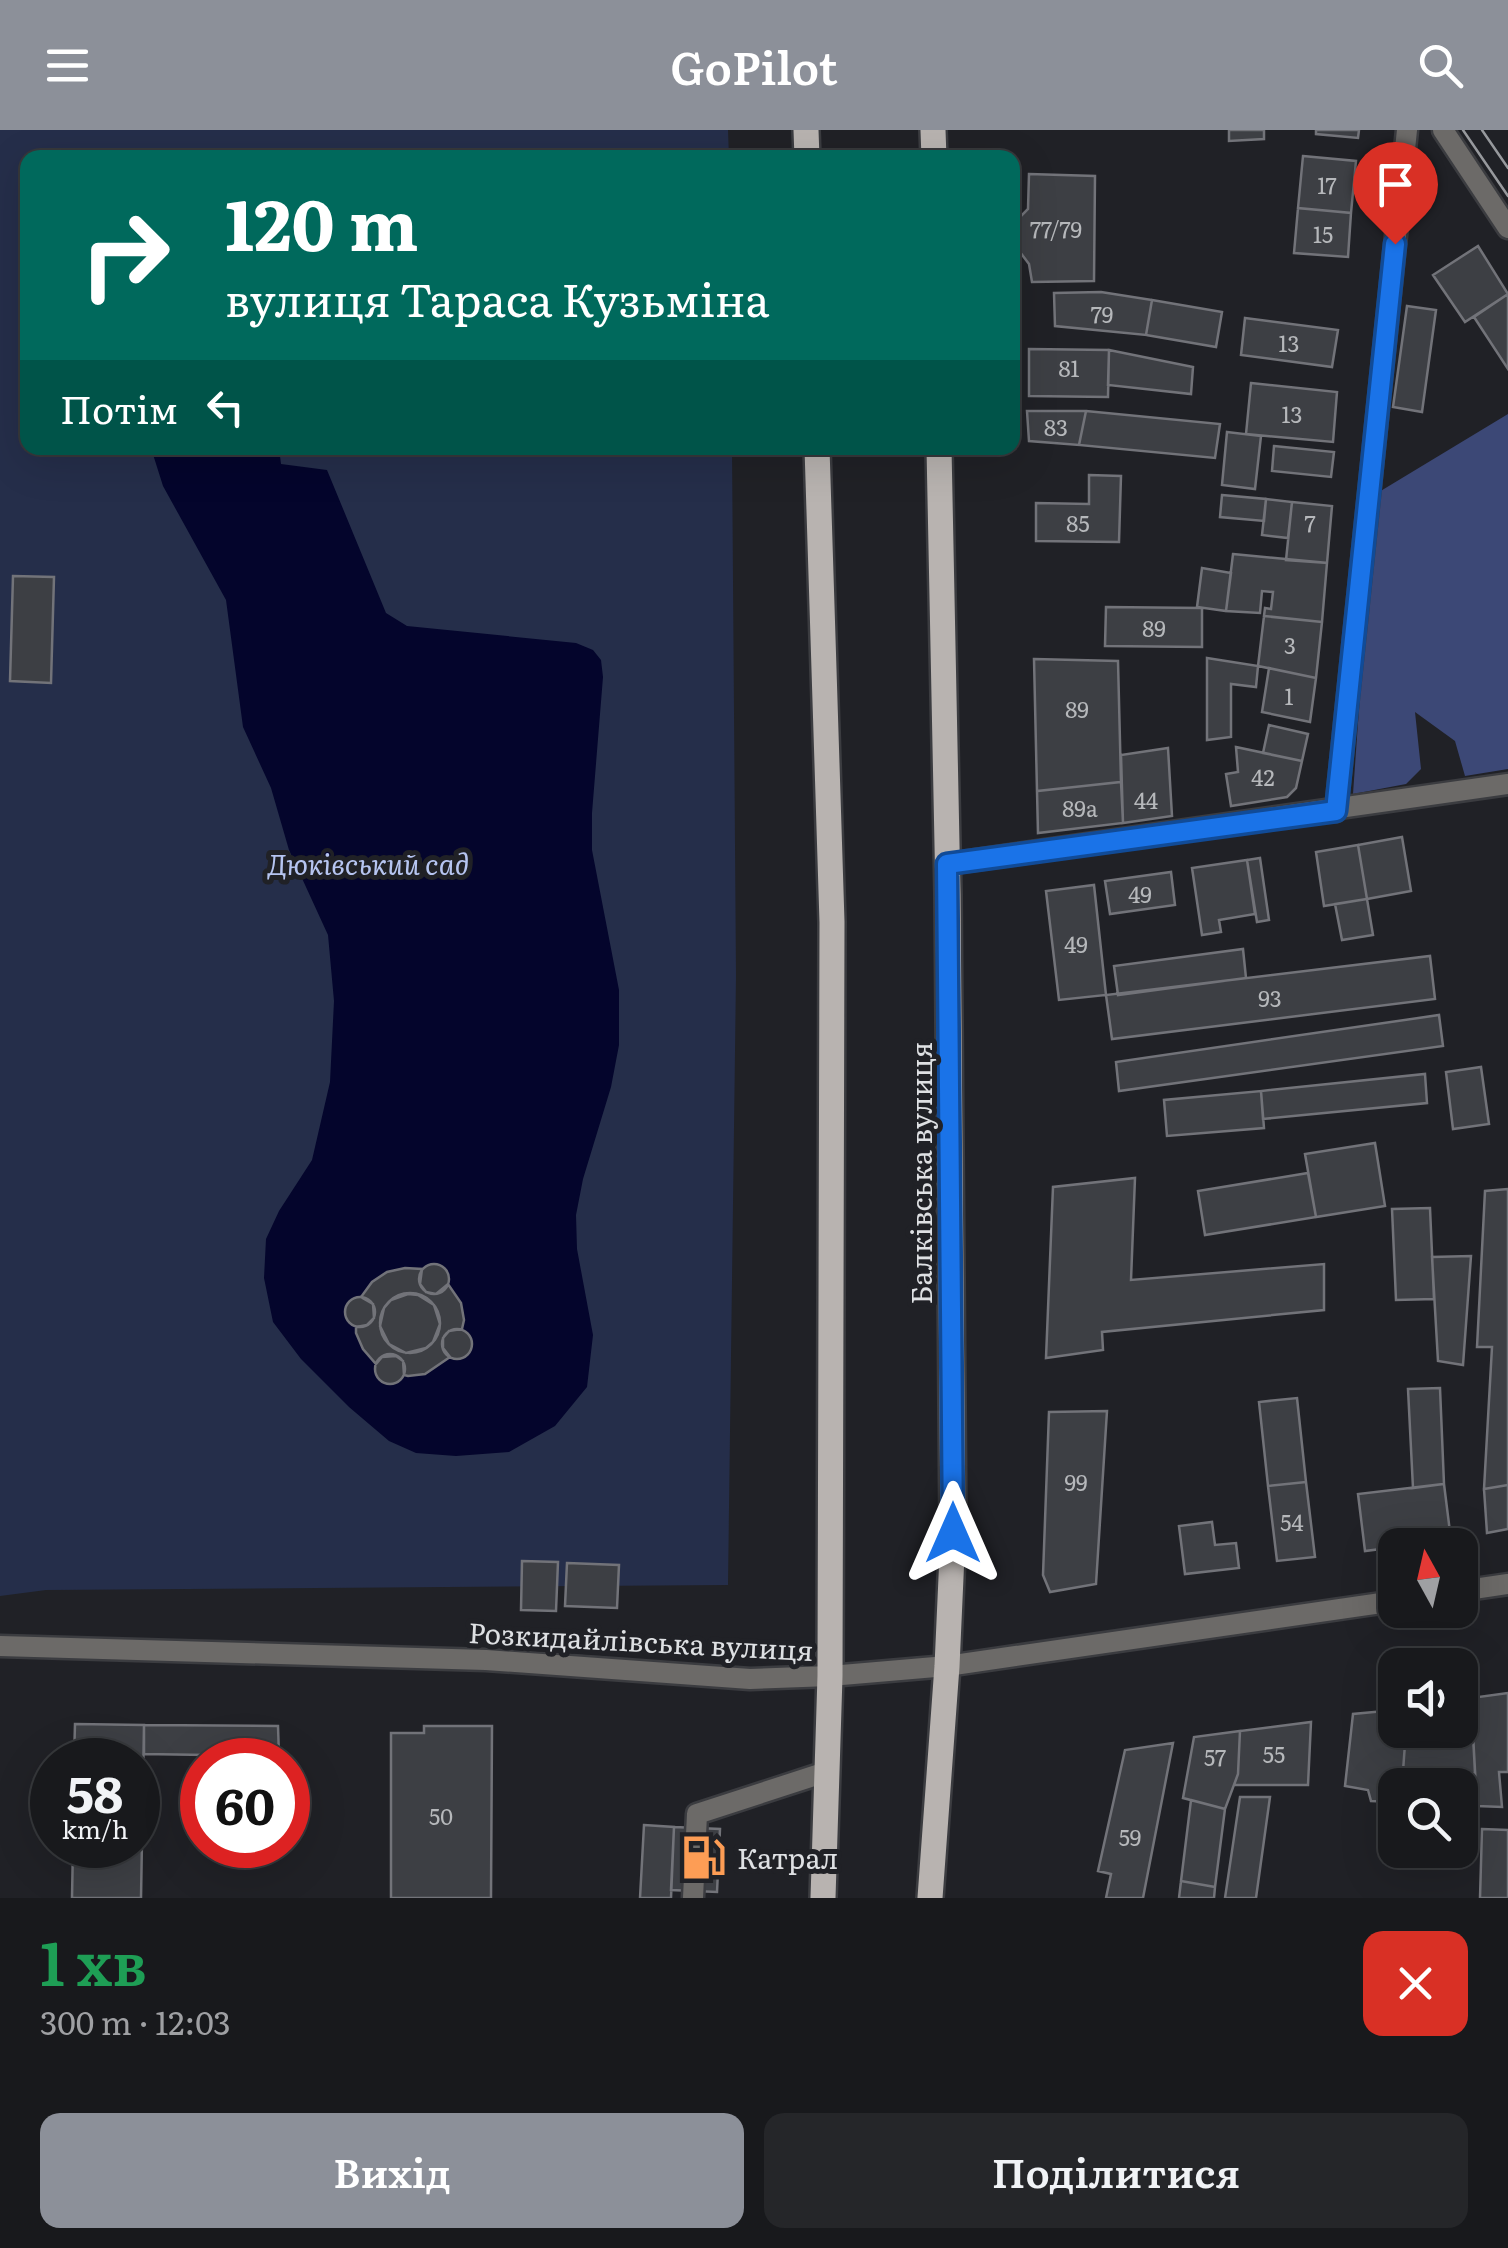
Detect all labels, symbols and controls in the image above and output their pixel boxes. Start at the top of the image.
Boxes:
text: GoPilot [670,32,838,99]
icon: menu [40,38,95,93]
icon: search [1413,38,1468,93]
pin [1353,142,1438,245]
icon: arrive [1368,157,1423,212]
house number: 17 [1317,168,1337,201]
text: 120 m [225,169,418,273]
icon: right [60,190,190,320]
house number: 77/79 [1030,212,1082,245]
house number: 15 [1313,217,1333,250]
text: вулиця Тараса Кузьміна [225,264,770,331]
house number: 79 [1091,297,1113,330]
house number: 13 [1279,326,1299,359]
house number: 81 [1058,351,1080,384]
text: Потім [60,379,178,436]
icon: left [198,380,253,435]
house number: 13 [1282,397,1302,430]
house number: 83 [1044,410,1068,443]
house number: 85 [1066,506,1090,539]
house number: 7 [1304,506,1316,539]
house number: 89 [1142,611,1166,644]
house number: 3 [1284,628,1296,661]
house number: 1 [1285,679,1294,712]
house number: 89 [1065,692,1089,725]
house number: 42 [1251,760,1275,793]
house number: 44 [1134,783,1158,816]
house number: 89а [1062,791,1098,824]
park label: Дюківський сад [267,842,469,884]
house number: 49 [1128,877,1152,910]
house number: 49 [1064,927,1088,960]
house number: 93 [1258,981,1282,1014]
street label: Балківська вулиця [899,1042,941,1304]
house number: 99 [1064,1465,1088,1498]
position arrow [901,1481,1005,1585]
house number: 54 [1280,1505,1304,1538]
north arrow [1378,1528,1478,1628]
map controls [1378,1528,1478,1868]
street label: Розкидайлівська вулиця [467,1610,815,1670]
button: sound [1378,1648,1478,1748]
house number: 55 [1263,1737,1285,1770]
speed limit sign: 60 [180,1738,310,1868]
house number: 57 [1204,1740,1226,1773]
text: 58 [67,1754,123,1828]
button: search [1378,1768,1478,1868]
house number: 50 [429,1799,453,1832]
text: km/h [62,1810,128,1847]
house number: 59 [1119,1820,1141,1853]
fuel station icon: Катрал [680,1833,728,1881]
place label: Катрал [737,1836,838,1878]
text: 1 хв [40,1915,147,2004]
button: close [1363,1931,1468,2036]
text: 300 m · 12:03 [40,1997,231,2045]
button: Вихід [40,2113,744,2228]
button: Поділитися [764,2113,1468,2228]

